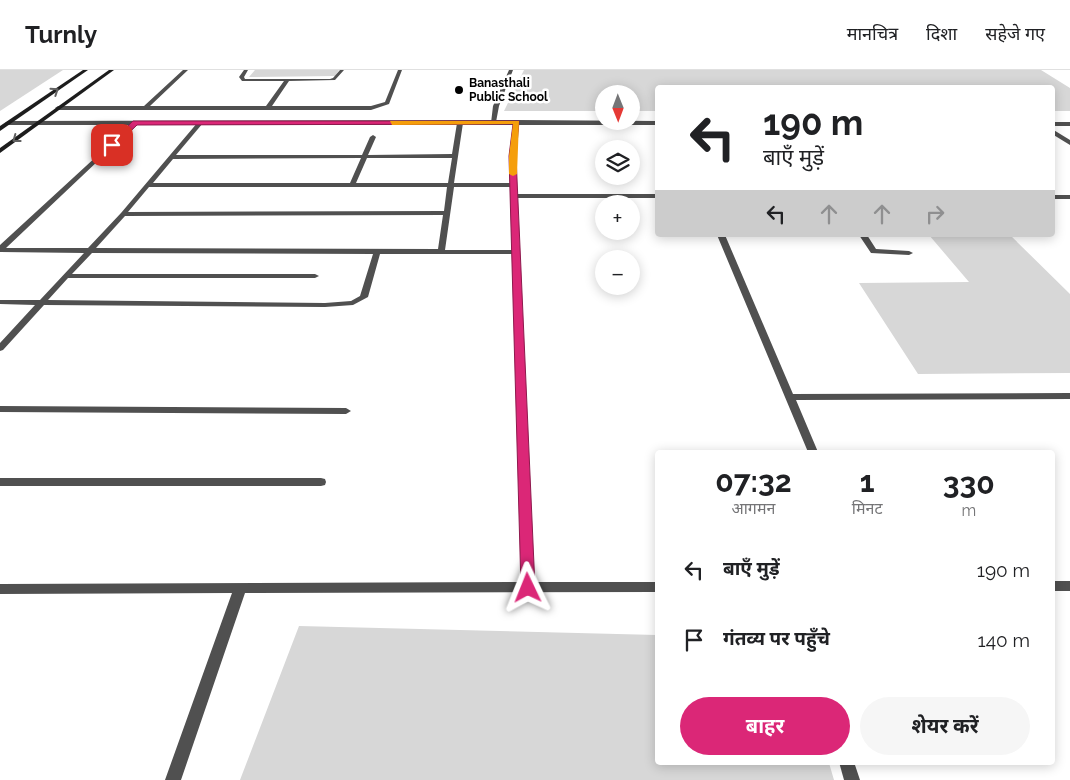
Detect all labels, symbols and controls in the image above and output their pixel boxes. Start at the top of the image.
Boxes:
text: Turnly [25,20,97,49]
text: मानचित्र [847,23,898,44]
text: दिशा [926,23,957,44]
text: सहेजे गए [985,23,1045,44]
place label: Banasthali Public School [469,76,548,104]
marker: Banasthali Public School [453,84,465,96]
north arrow [595,85,640,130]
map controls [595,85,640,295]
one-way arrow [49,88,58,97]
text: 190 m [763,102,863,143]
icon: left [680,105,745,170]
pin [91,124,133,166]
icon: arrive [98,131,126,159]
one-way arrow [13,134,22,142]
button: layers [595,140,640,185]
text: बाएँ मुड़ें [763,144,824,170]
button: + [595,195,640,240]
icon: left [762,200,790,228]
icon: ahead [815,200,843,228]
icon: ahead [868,200,896,228]
icon: right [921,200,949,228]
button: − [595,250,640,295]
text: 07:32 [715,464,792,499]
text: 1 [860,464,875,499]
text: 330 [943,466,995,501]
text: आगमन [732,499,775,518]
text: मिनट [852,499,883,518]
text: m [961,501,976,520]
icon: left [680,556,708,584]
text: बाएँ मुड़ें [723,557,780,579]
text: 190 m [977,559,1030,581]
position arrow [501,561,553,613]
icon: arrive [680,626,708,654]
text: गंतव्य पर पहुँचे [723,627,830,649]
text: 140 m [978,629,1030,651]
button: बाहर [680,697,850,755]
button: शेयर करें [860,697,1030,755]

